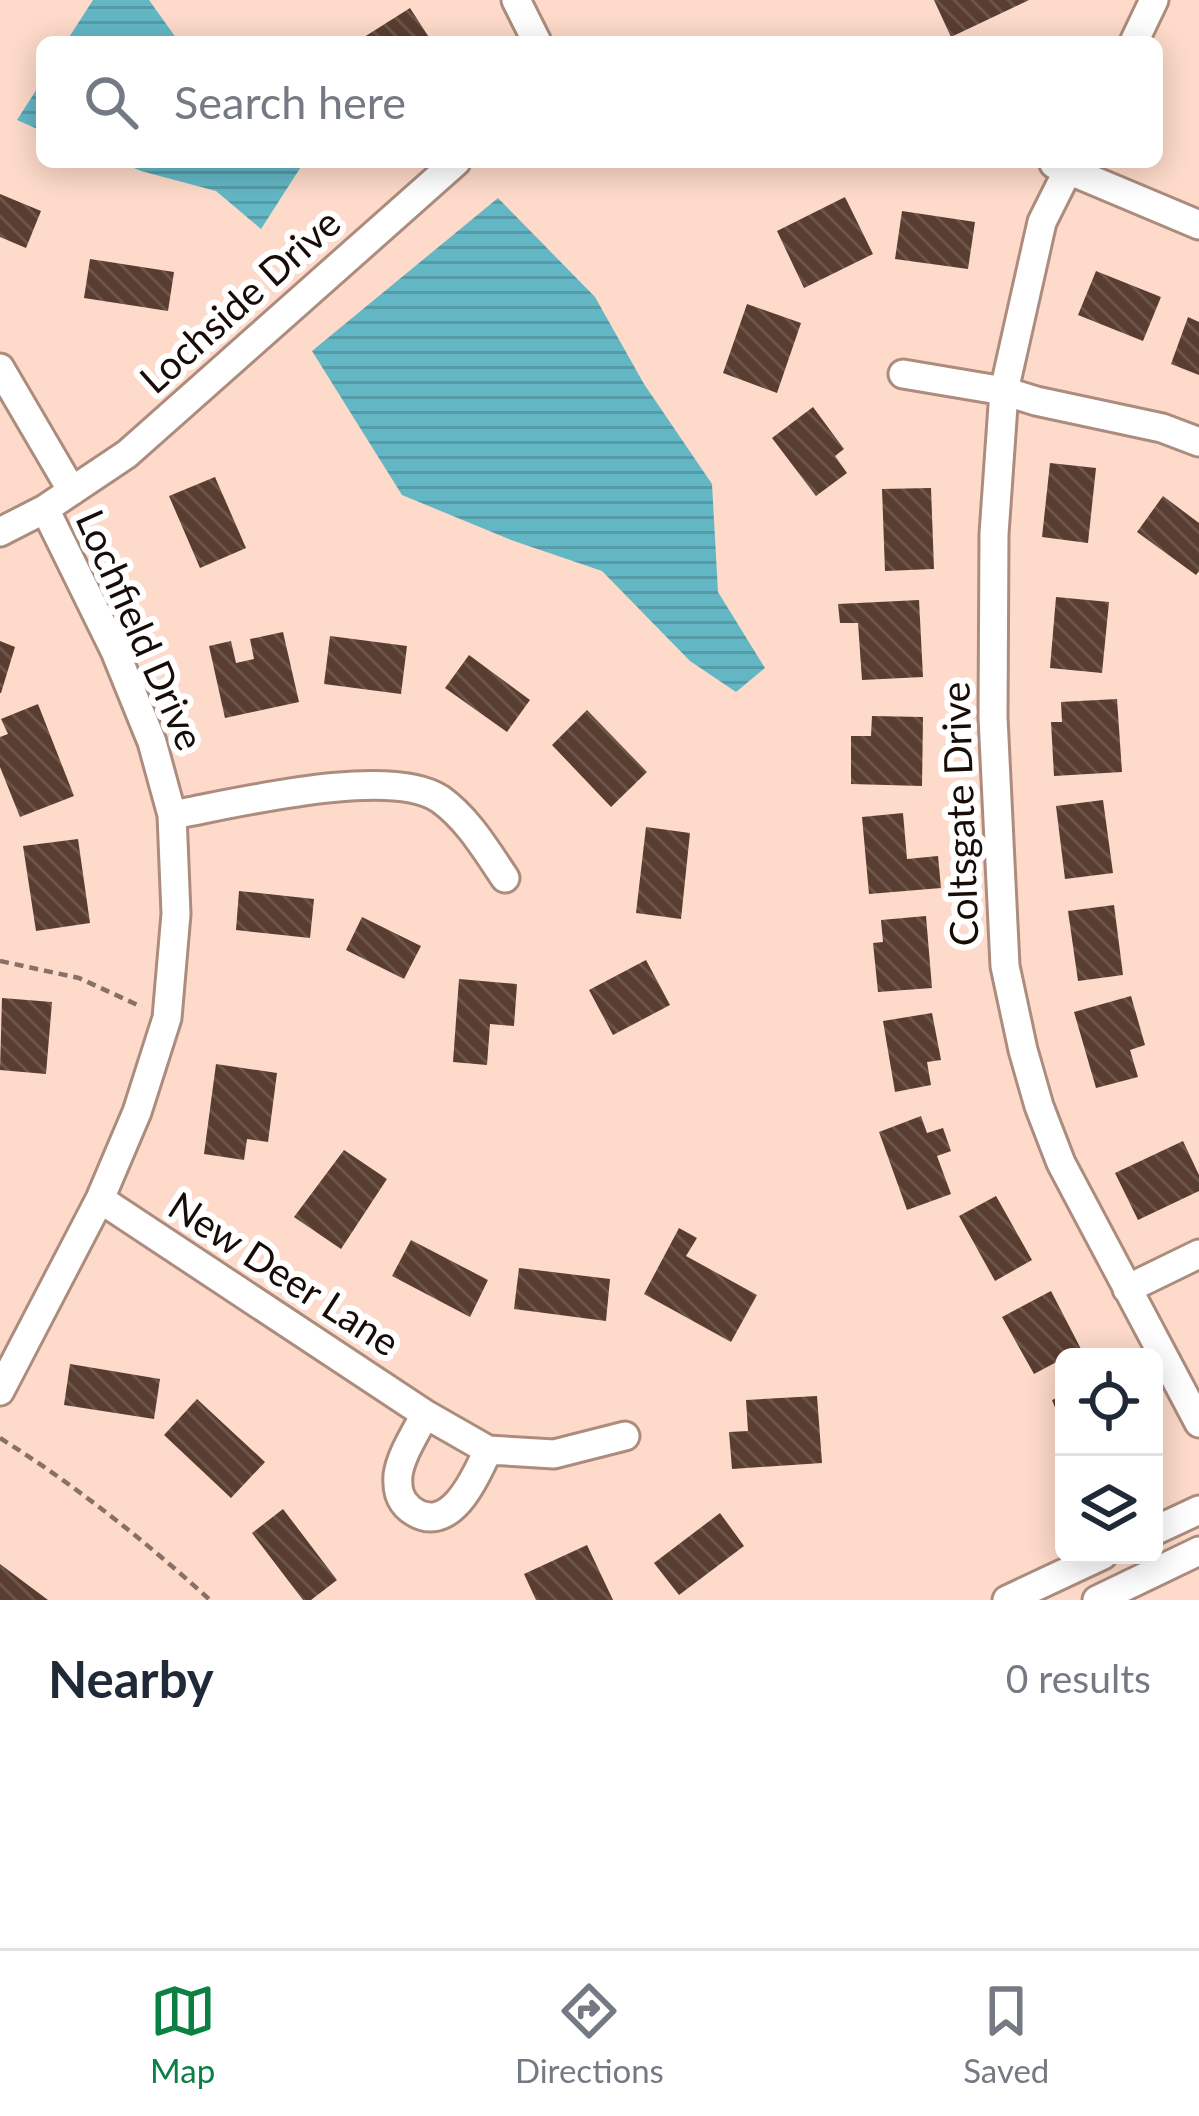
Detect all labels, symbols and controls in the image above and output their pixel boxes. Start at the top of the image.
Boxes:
search box [36,36,1163,168]
icon: search [78,69,144,135]
text: Search here [174,75,406,129]
street label: Lochside Drive [130,199,349,402]
street label: Lochfield Drive [67,503,214,757]
street label: Coltsgate Drive [931,681,987,947]
street label: New Deer Lane [161,1182,408,1365]
map controls [1055,1348,1163,1564]
button: locate [1055,1348,1163,1456]
button: layers [1055,1456,1163,1564]
text: Nearby [48,1648,214,1709]
text: 0 results [1006,1655,1151,1701]
tab: Map [150,1978,216,2090]
tab: Directions [515,1978,664,2090]
tab: Saved [963,1978,1049,2090]

